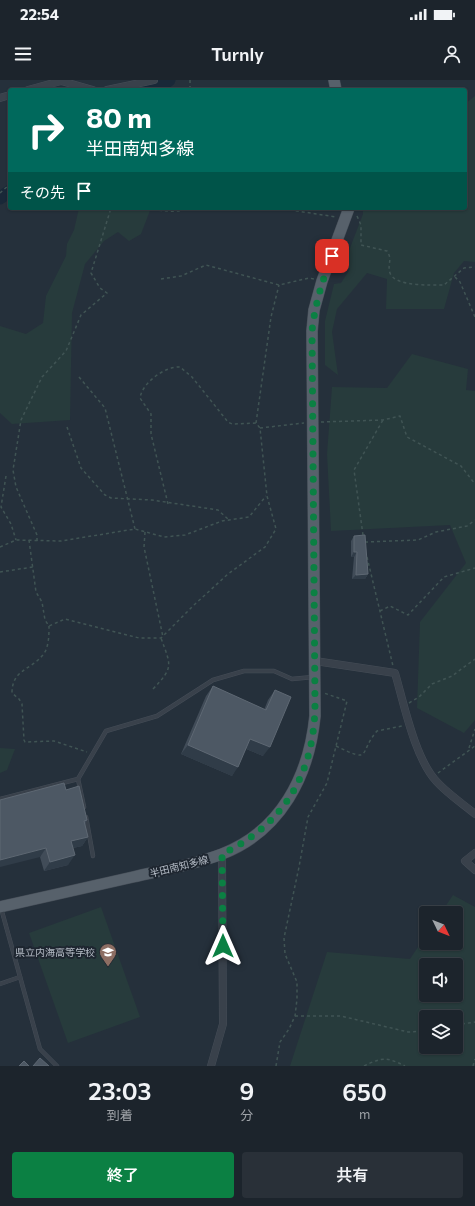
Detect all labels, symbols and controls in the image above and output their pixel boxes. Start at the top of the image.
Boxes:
text: 22:54 [20,5,59,23]
icon: menu [12,43,34,65]
text: Turnly [211,43,264,65]
icon: person [441,43,463,65]
text: 80 m [86,100,152,134]
icon: right [20,104,72,156]
text: 半田南知多線 [86,137,194,159]
icon: arrive [73,180,95,202]
text: その先 [20,183,65,201]
pin [315,239,349,273]
icon: arrive [321,245,343,267]
street label: 半田南知多線 [148,853,210,879]
north arrow [419,906,463,950]
map controls [419,906,463,1054]
position arrow [202,925,244,967]
school or university icon: 県立内海高等学校 [98,942,118,967]
place label: 県立内海高等学校 [15,946,95,958]
button: sound [419,958,463,1002]
button: layers [419,1010,463,1054]
text: 23:03 [88,1076,151,1105]
text: 9 [239,1076,254,1105]
text: 650 [342,1077,387,1106]
text: m [359,1106,370,1122]
text: 到着 [107,1107,133,1123]
text: 分 [240,1107,253,1123]
button: 終了 [12,1152,234,1198]
button: 共有 [242,1152,463,1198]

